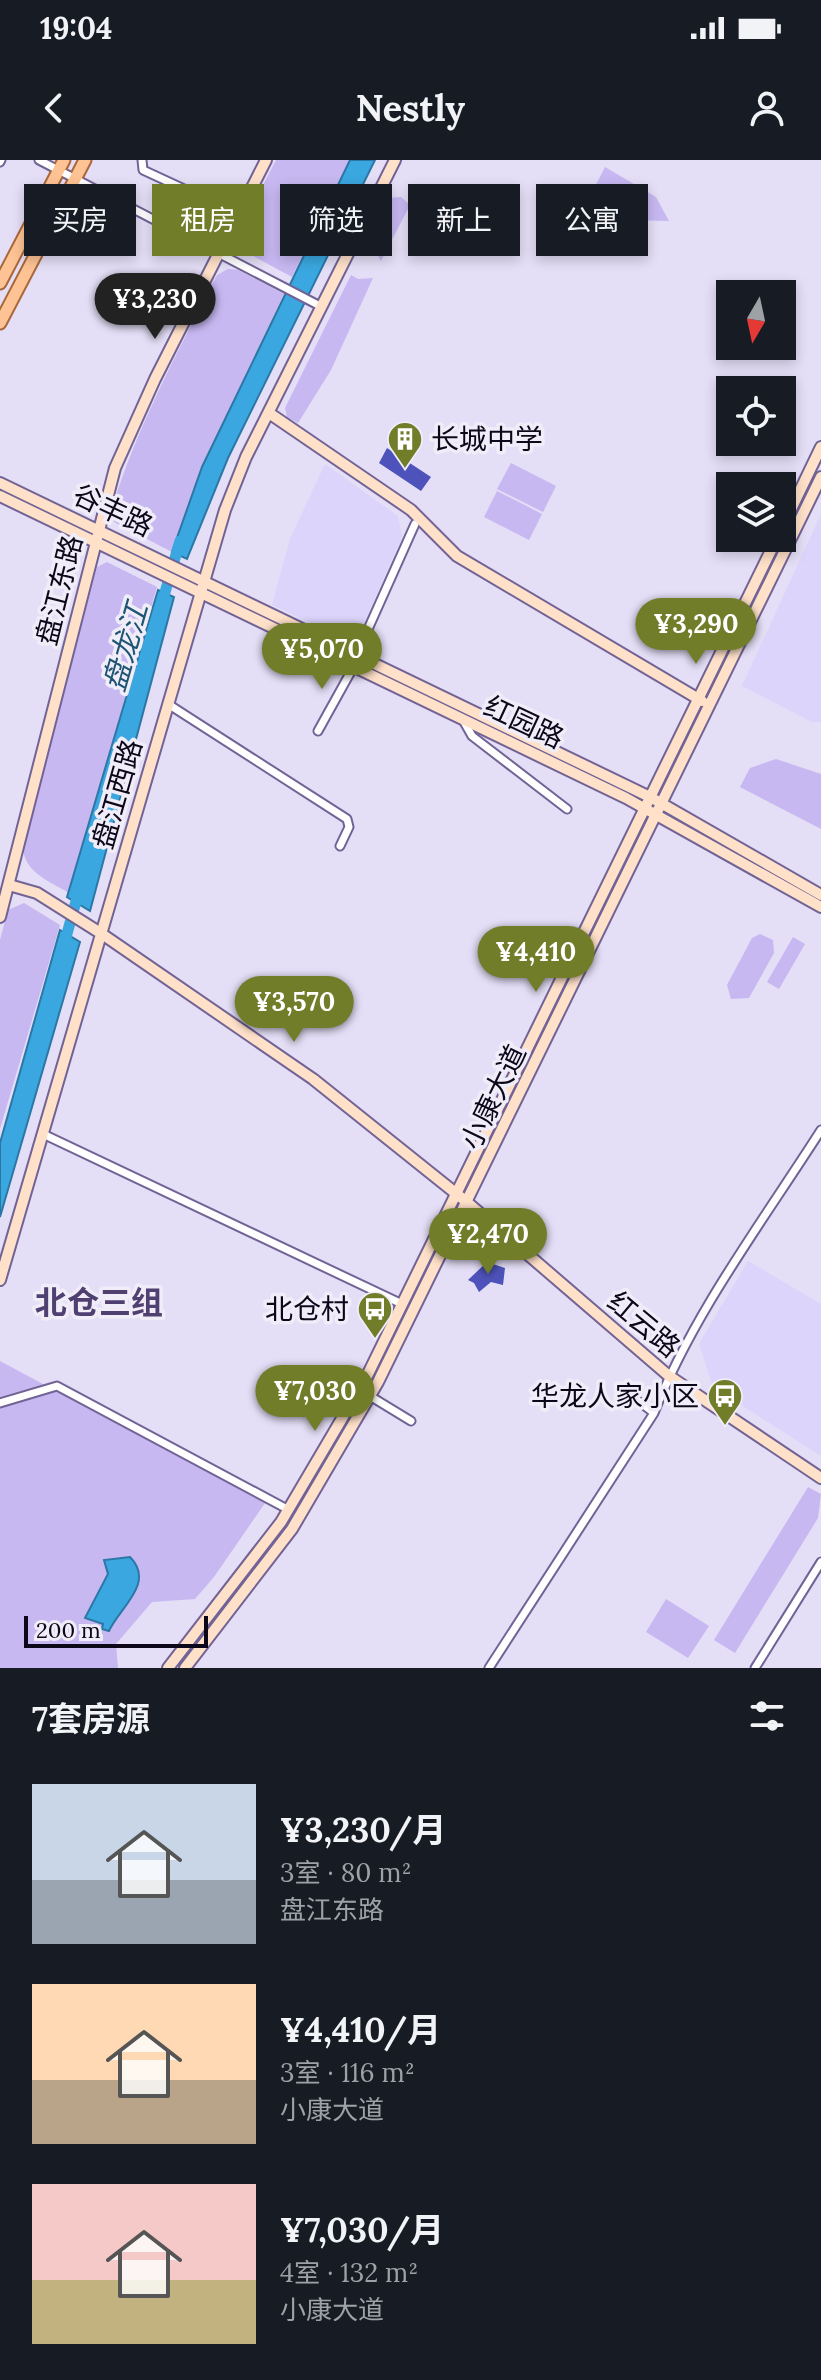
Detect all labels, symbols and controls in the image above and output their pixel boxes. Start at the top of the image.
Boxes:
text: 19:04 [40,9,112,47]
text: Nestly [356,85,465,131]
icon: back [32,86,76,130]
icon: person [745,86,789,130]
chip: 买房 [24,184,136,256]
chip: 租房 [152,184,264,256]
chip: 筛选 [280,184,392,256]
chip: 新上 [408,184,520,256]
chip: 公寓 [536,184,648,256]
pin: ¥3,230 [90,273,220,341]
north arrow [716,280,796,360]
map controls [716,280,796,552]
text: ¥3,230 [113,282,197,315]
button: locate [716,376,796,456]
building icon: 长城中学 [386,420,424,470]
place label: 长城中学 [431,421,543,457]
button: layers [716,472,796,552]
street label: 谷丰路 [67,476,159,544]
street label: 盘江东路 [28,531,90,649]
water label: 盘龙江 [94,596,156,695]
pin: ¥3,290 [631,598,761,666]
text: ¥3,290 [653,607,739,640]
pin: ¥5,070 [257,623,387,691]
text: ¥5,070 [280,632,364,665]
street label: 红园路 [478,688,570,756]
street label: 盘江西路 [84,735,150,853]
pin: ¥4,410 [471,926,601,994]
text: ¥4,410 [496,935,576,968]
pin: ¥3,570 [229,976,359,1044]
text: ¥3,570 [253,985,335,1018]
street label: 小康大道 [452,1039,534,1155]
pin: ¥2,470 [423,1208,553,1276]
text: ¥2,470 [447,1217,529,1250]
district label: 北仓三组 [35,1282,163,1323]
street label: 红云路 [600,1283,688,1365]
bus stop icon: 北仓村 [356,1290,394,1340]
place label: 北仓村 [265,1291,349,1327]
pin: ¥7,030 [250,1365,380,1433]
text: ¥7,030 [273,1374,357,1407]
bus stop icon: 华龙人家小区 [706,1377,744,1427]
place label: 华龙人家小区 [531,1378,699,1414]
scale bar [24,1612,208,1648]
text: 200 m [36,1616,101,1644]
icon: filters [745,1694,789,1738]
text: 7套房源 [32,1697,150,1740]
text: ¥3,230/月 [280,1808,446,1851]
icon: home [96,1816,192,1912]
text: 3室 · 80 m² [280,1856,412,1889]
text: 盘江东路 [280,1893,384,1926]
text: ¥4,410/月 [280,2008,441,2051]
icon: home [96,2016,192,2112]
text: 3室 · 116 m² [280,2056,415,2089]
text: 小康大道 [280,2093,384,2126]
text: ¥7,030/月 [280,2208,444,2251]
icon: home [96,2216,192,2312]
text: 4室 · 132 m² [280,2256,418,2289]
text: 小康大道 [280,2293,384,2326]

